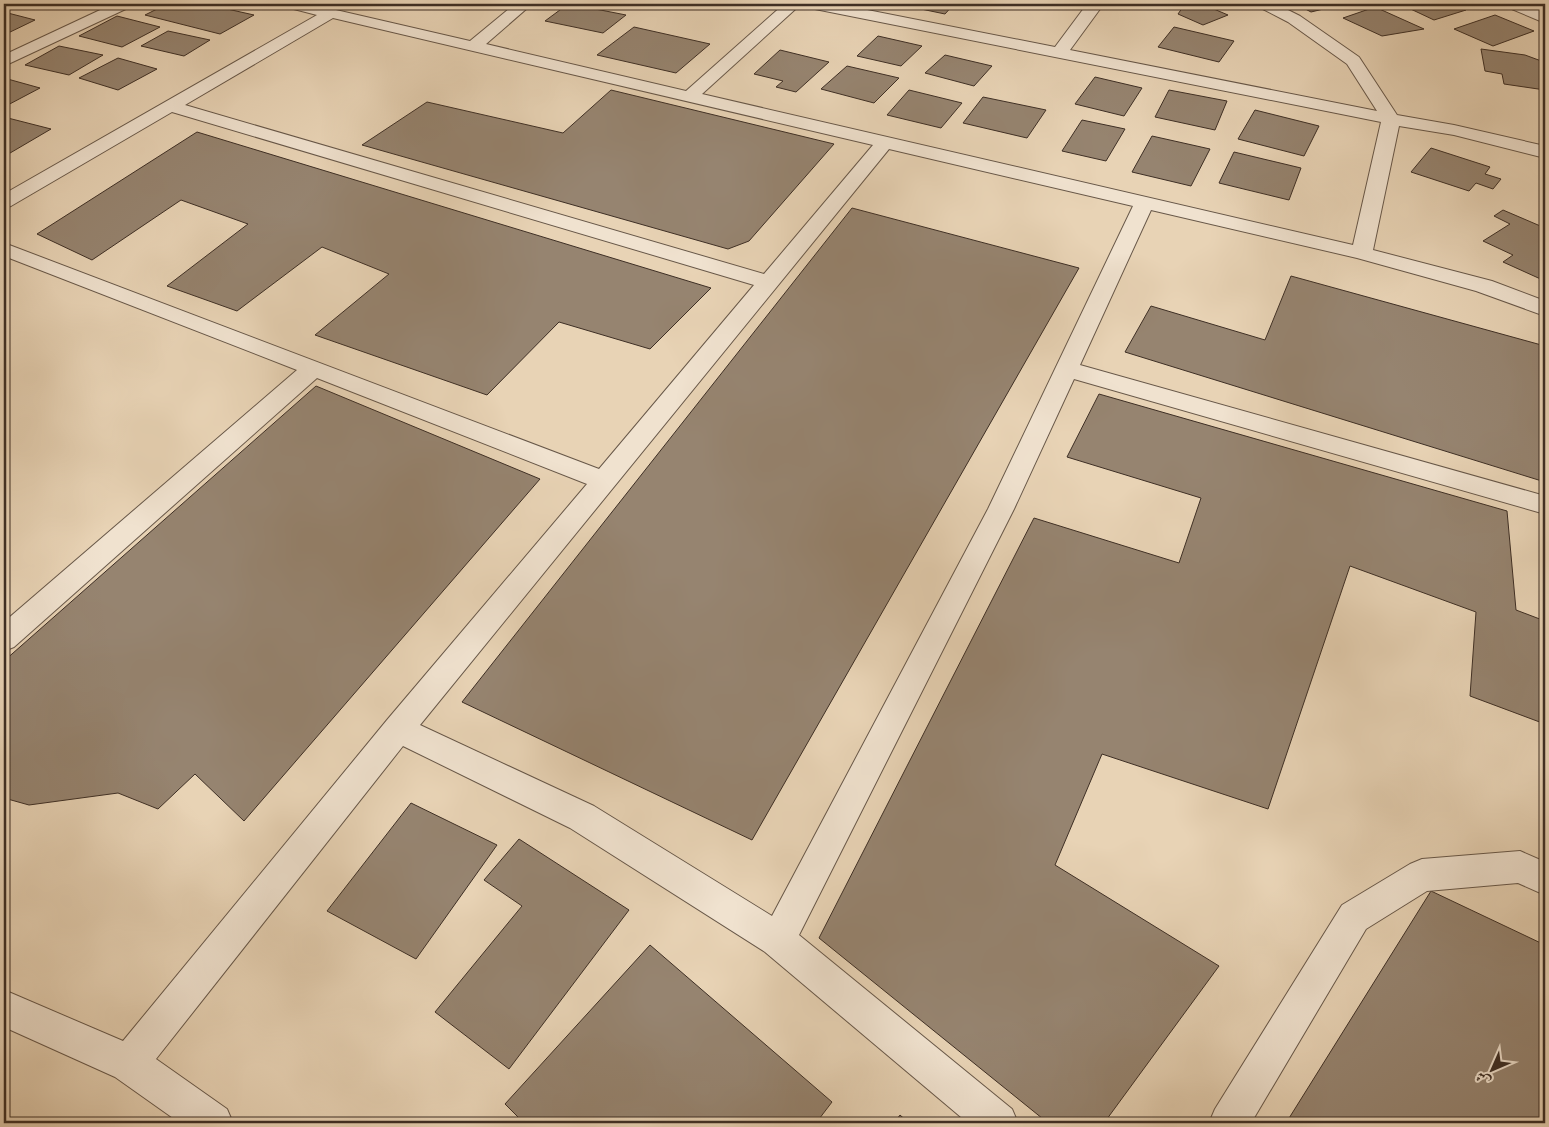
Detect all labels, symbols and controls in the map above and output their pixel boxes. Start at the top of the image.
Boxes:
north arrow [1466,1044,1516,1094]
text: ش [1472,1067,1495,1090]

